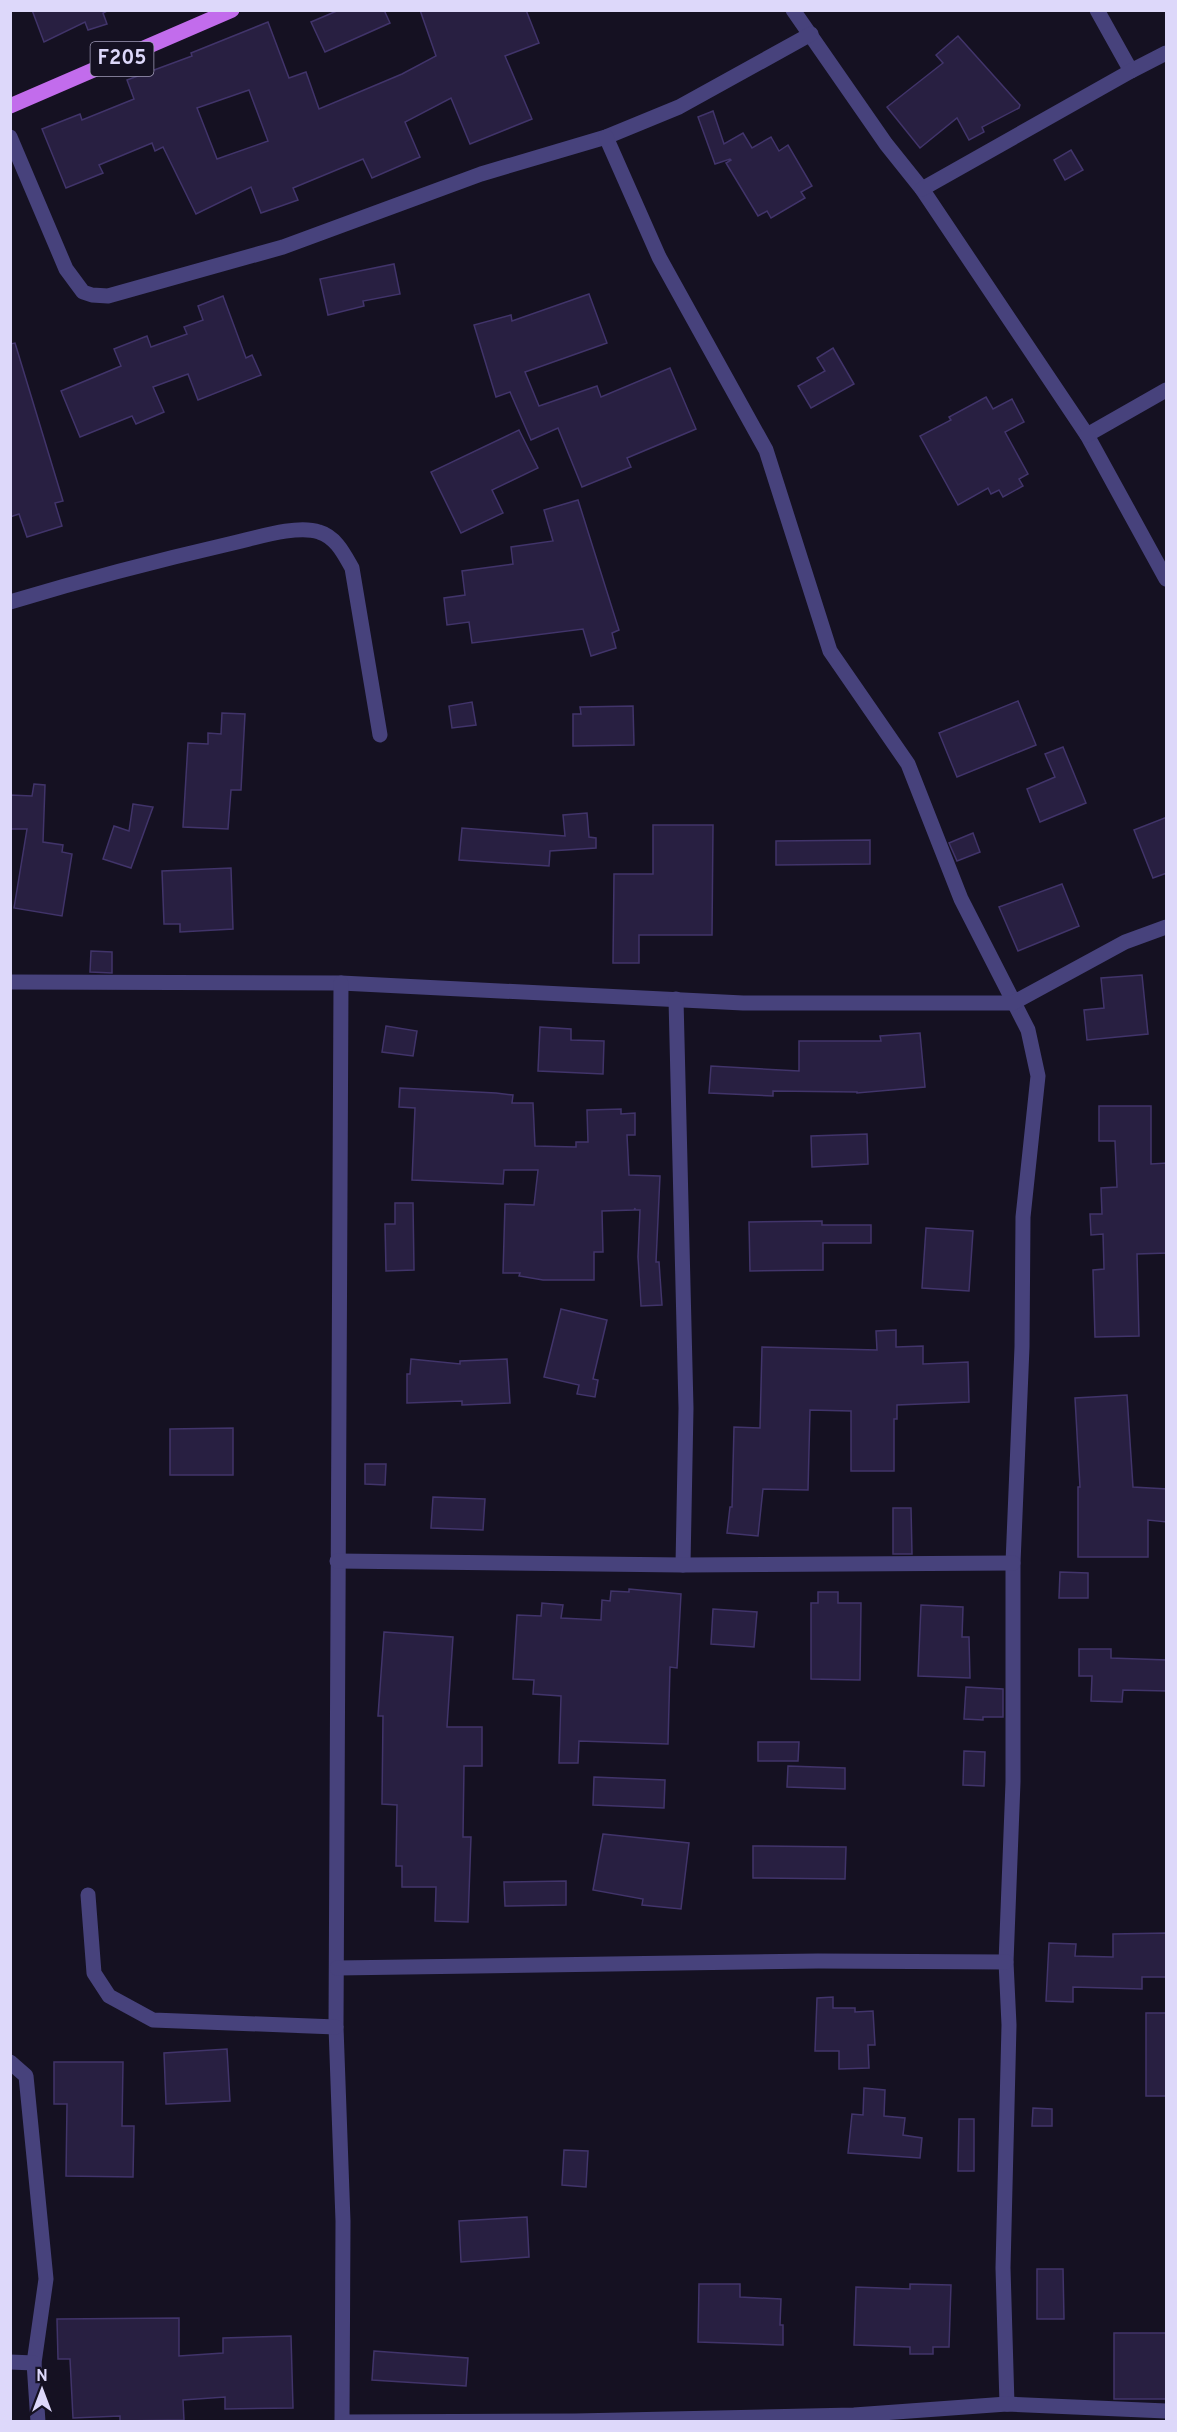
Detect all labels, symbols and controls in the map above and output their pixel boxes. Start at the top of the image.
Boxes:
road number: F205 [90,42,154,76]
north arrow [12,2360,72,2420]
text: N [36,2367,48,2387]

